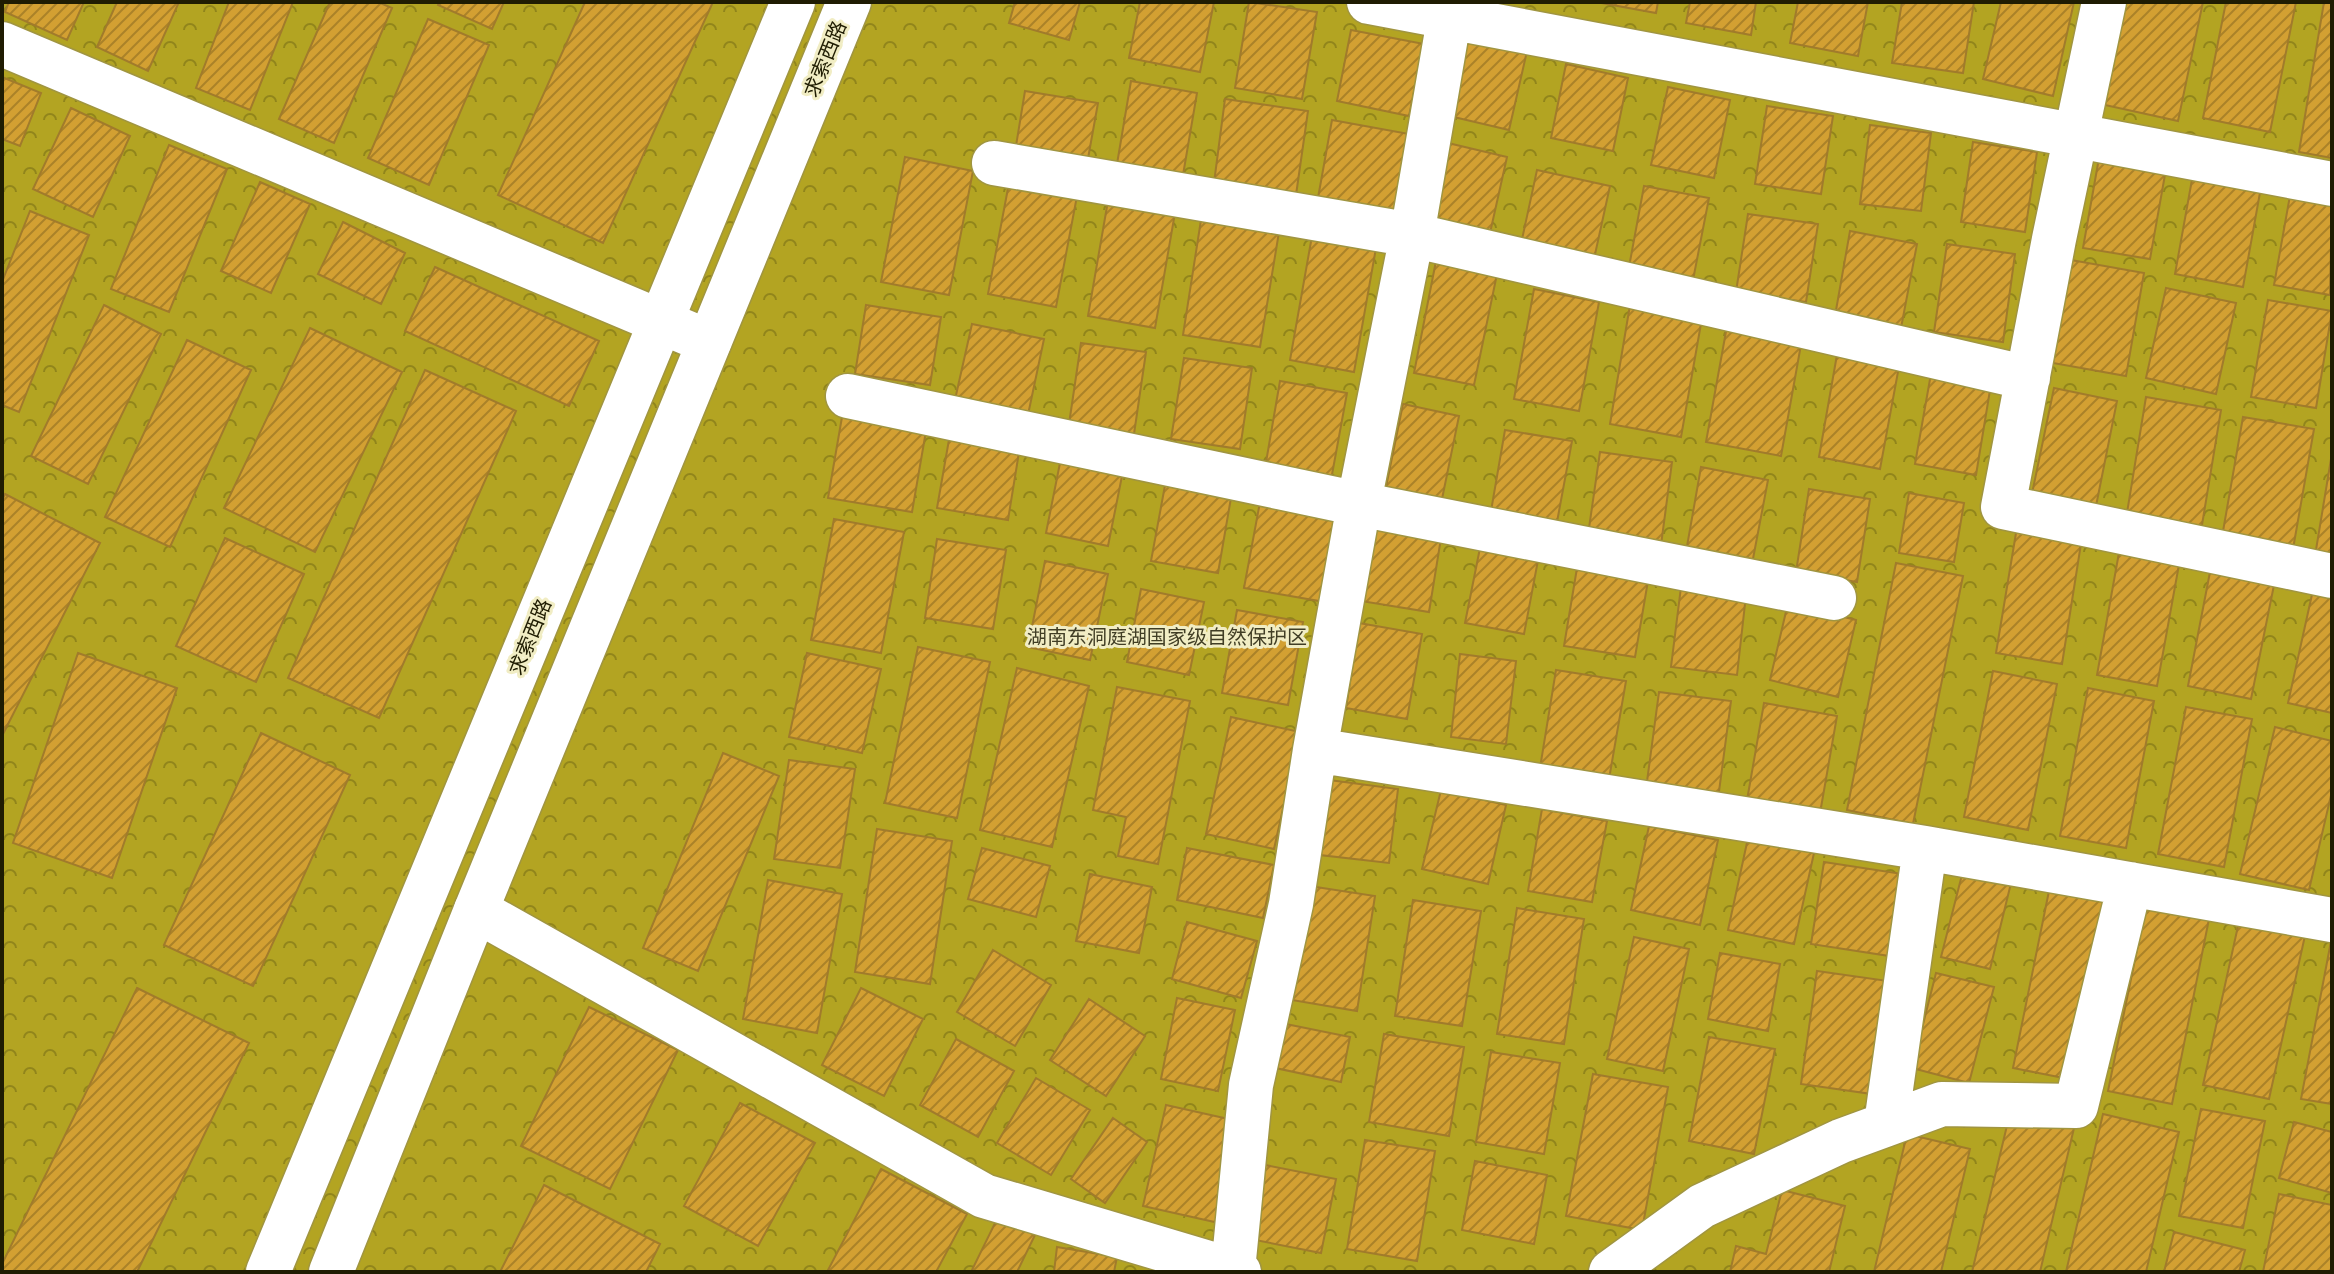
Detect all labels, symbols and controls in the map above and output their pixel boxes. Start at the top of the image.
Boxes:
street label: 求索西路 [798,17,852,101]
street label: 求索西路 [503,595,557,679]
park label: 湖南东洞庭湖国家级自然保护区 [1027,624,1307,650]

